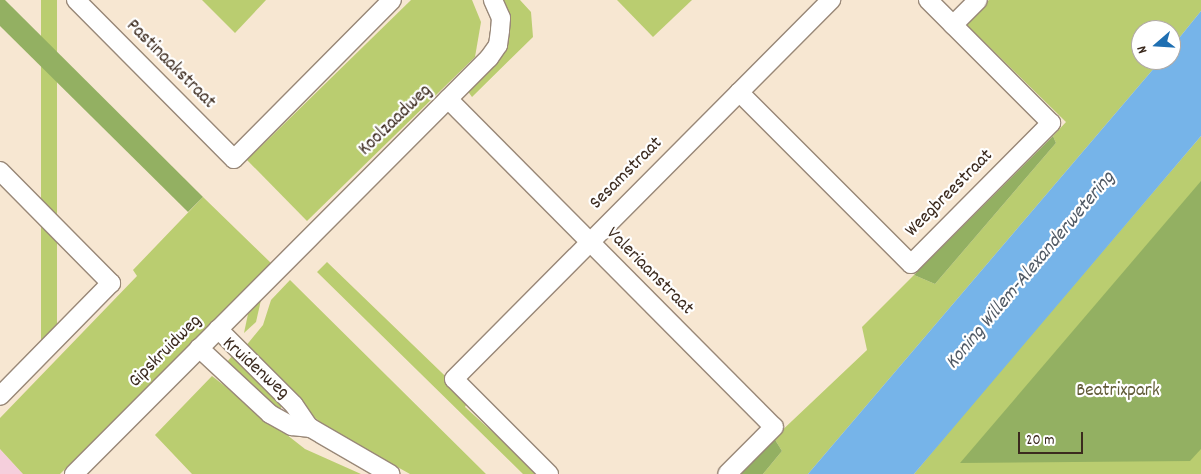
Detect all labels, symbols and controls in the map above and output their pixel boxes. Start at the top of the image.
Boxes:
street label: Pastinaakstraat [120,15,220,115]
north arrow [1131,20,1181,70]
text: N [1132,43,1153,56]
street label: Koolzaadweg [355,80,437,162]
street label: Sesamstraat [586,133,668,215]
street label: Weegbreestraat [901,145,999,243]
water label: Koning Willem-Alexanderwetering [941,167,1121,375]
street label: Valeriaanstraat [600,223,698,321]
street label: Gipskruidweg [125,311,207,393]
street label: Kruidenweg [217,333,293,405]
park label: Beatrixpark [1076,381,1160,403]
scale bar [1021,422,1086,454]
text: 20 m [1026,430,1054,452]

